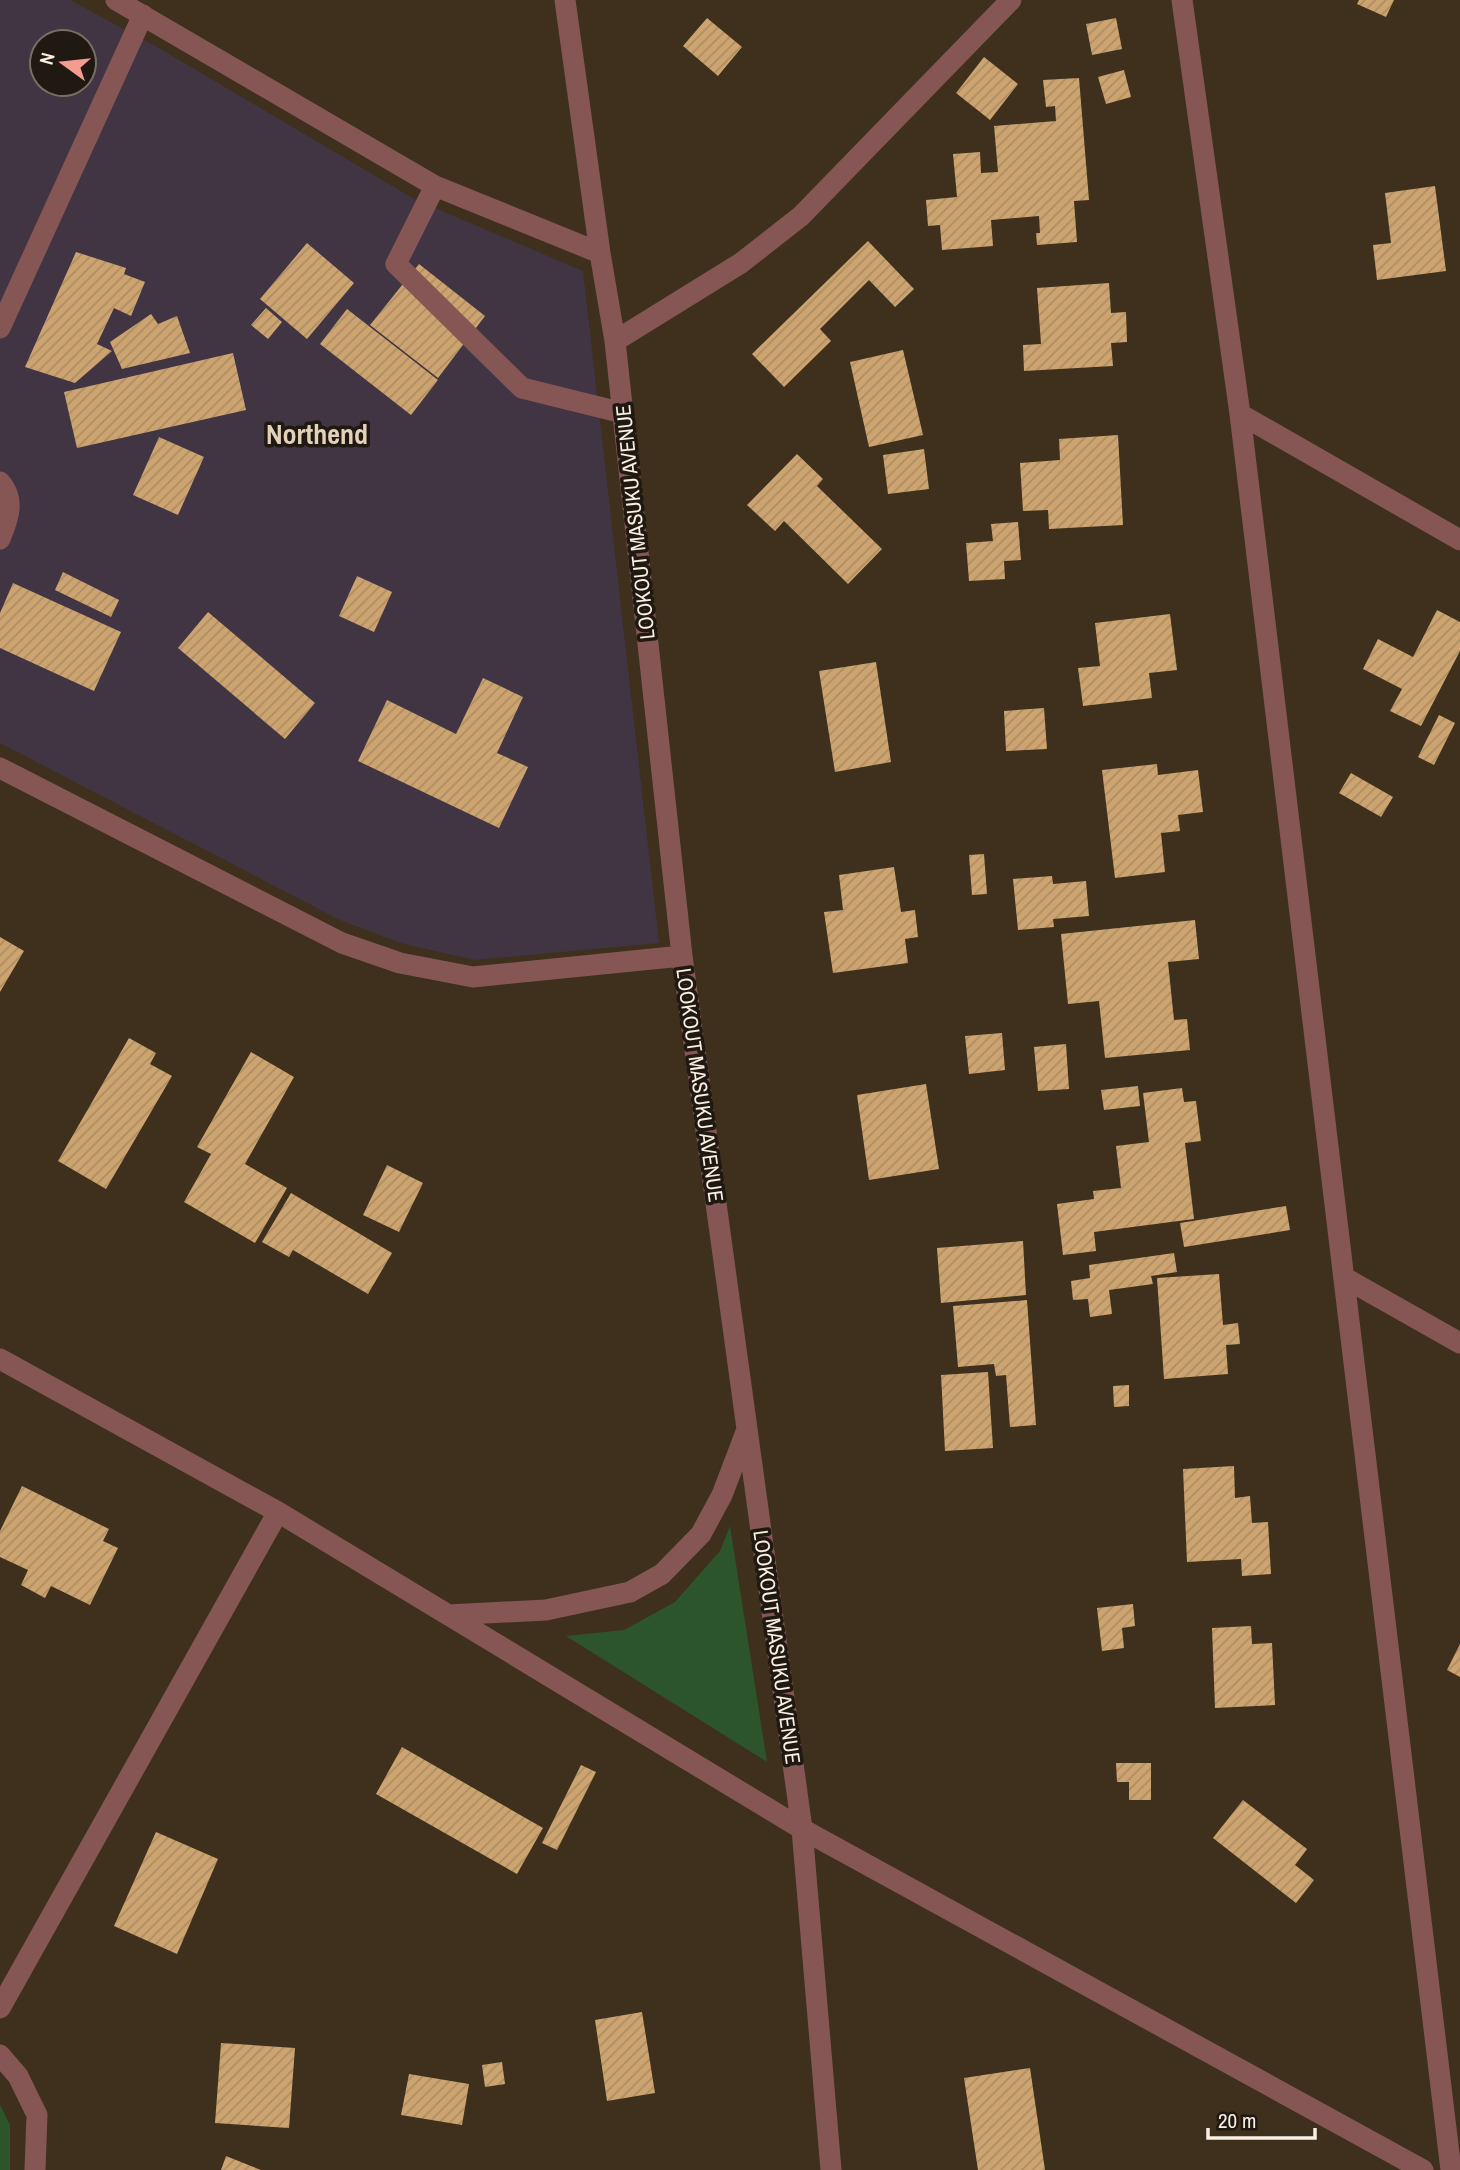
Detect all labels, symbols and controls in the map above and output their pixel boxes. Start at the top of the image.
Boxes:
north arrow [28,28,98,98]
text: N [33,50,61,67]
street label: LOOKOUT MASUKU AVENUE [608,403,662,641]
district label: Northend [266,415,368,453]
street label: LOOKOUT MASUKU AVENUE [669,966,731,1204]
street label: LOOKOUT MASUKU AVENUE [746,1528,808,1766]
scale bar [1208,2096,1315,2140]
text: 20 m [1218,2106,1256,2135]

